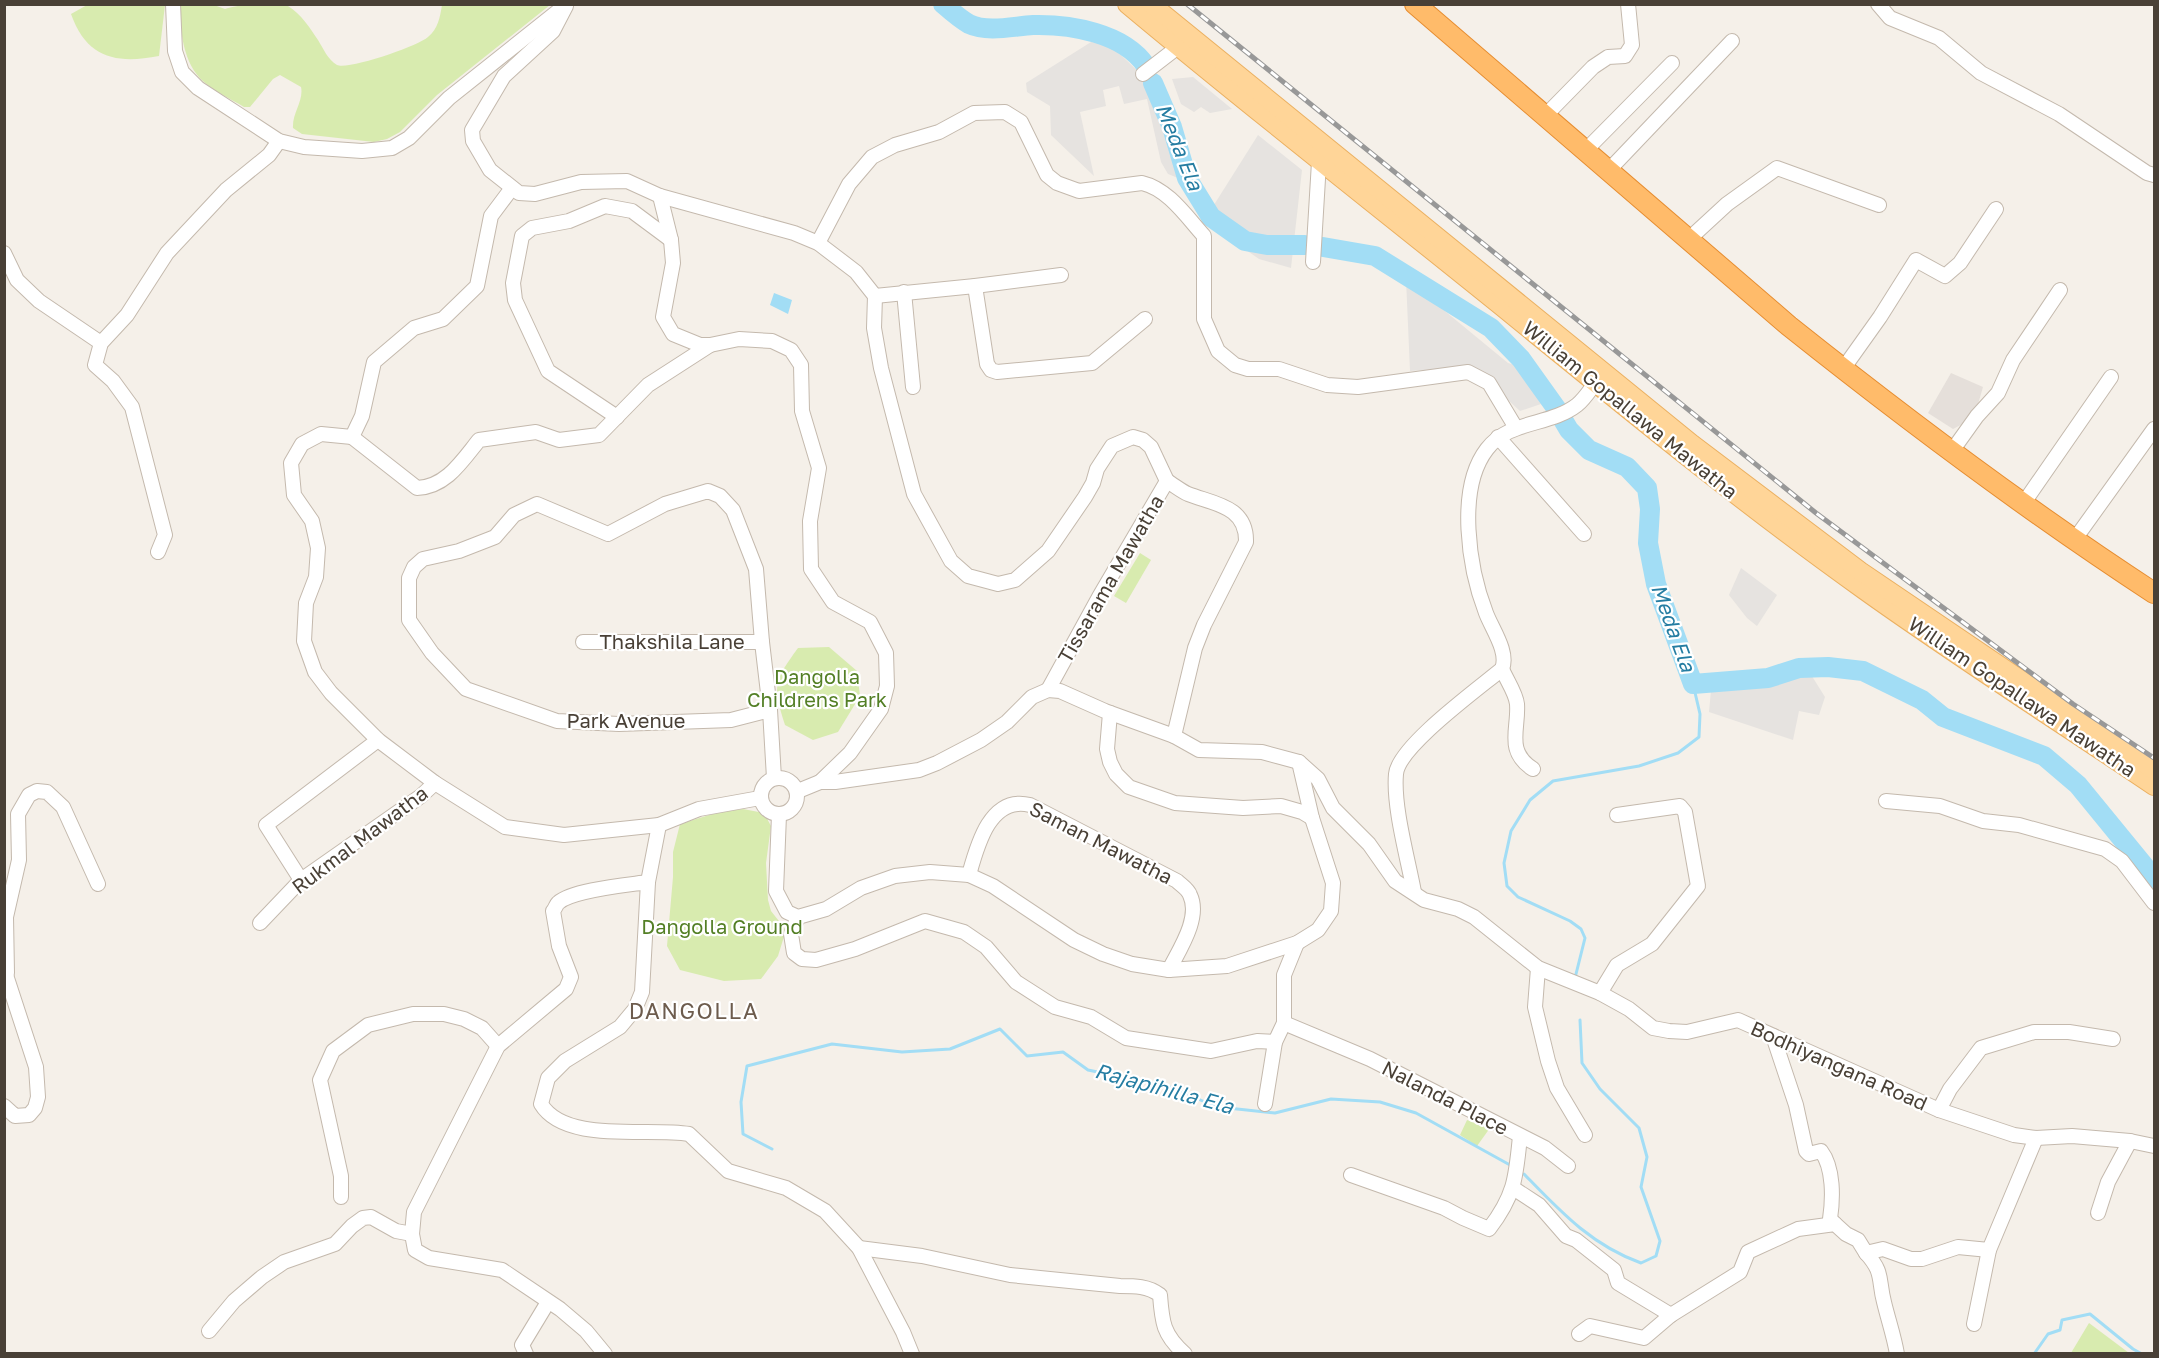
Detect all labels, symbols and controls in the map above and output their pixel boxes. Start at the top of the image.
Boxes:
water label: Meda Ela [1151,99,1210,195]
street label: William Gopallawa Mawatha [1518,315,1743,503]
street label: Tissarama Mawatha [1052,490,1168,667]
water label: Meda Ela [1646,580,1702,676]
street label: William Gopallawa Mawatha [1904,611,2141,781]
street label: Thakshila Lane [599,629,745,653]
park label: Dangolla Childrens Park [747,664,887,711]
street label: Park Avenue [567,708,685,732]
street label: Rukmal Mawatha [287,780,432,898]
street label: Saman Mawatha [1026,796,1177,888]
park label: Dangolla Ground [641,914,803,938]
district label: DANGOLLA [629,997,759,1024]
street label: Bodhiyangana Road [1747,1015,1931,1115]
street label: Nalanda Place [1378,1055,1513,1139]
water label: Rajapihilla Ela [1092,1057,1238,1119]

